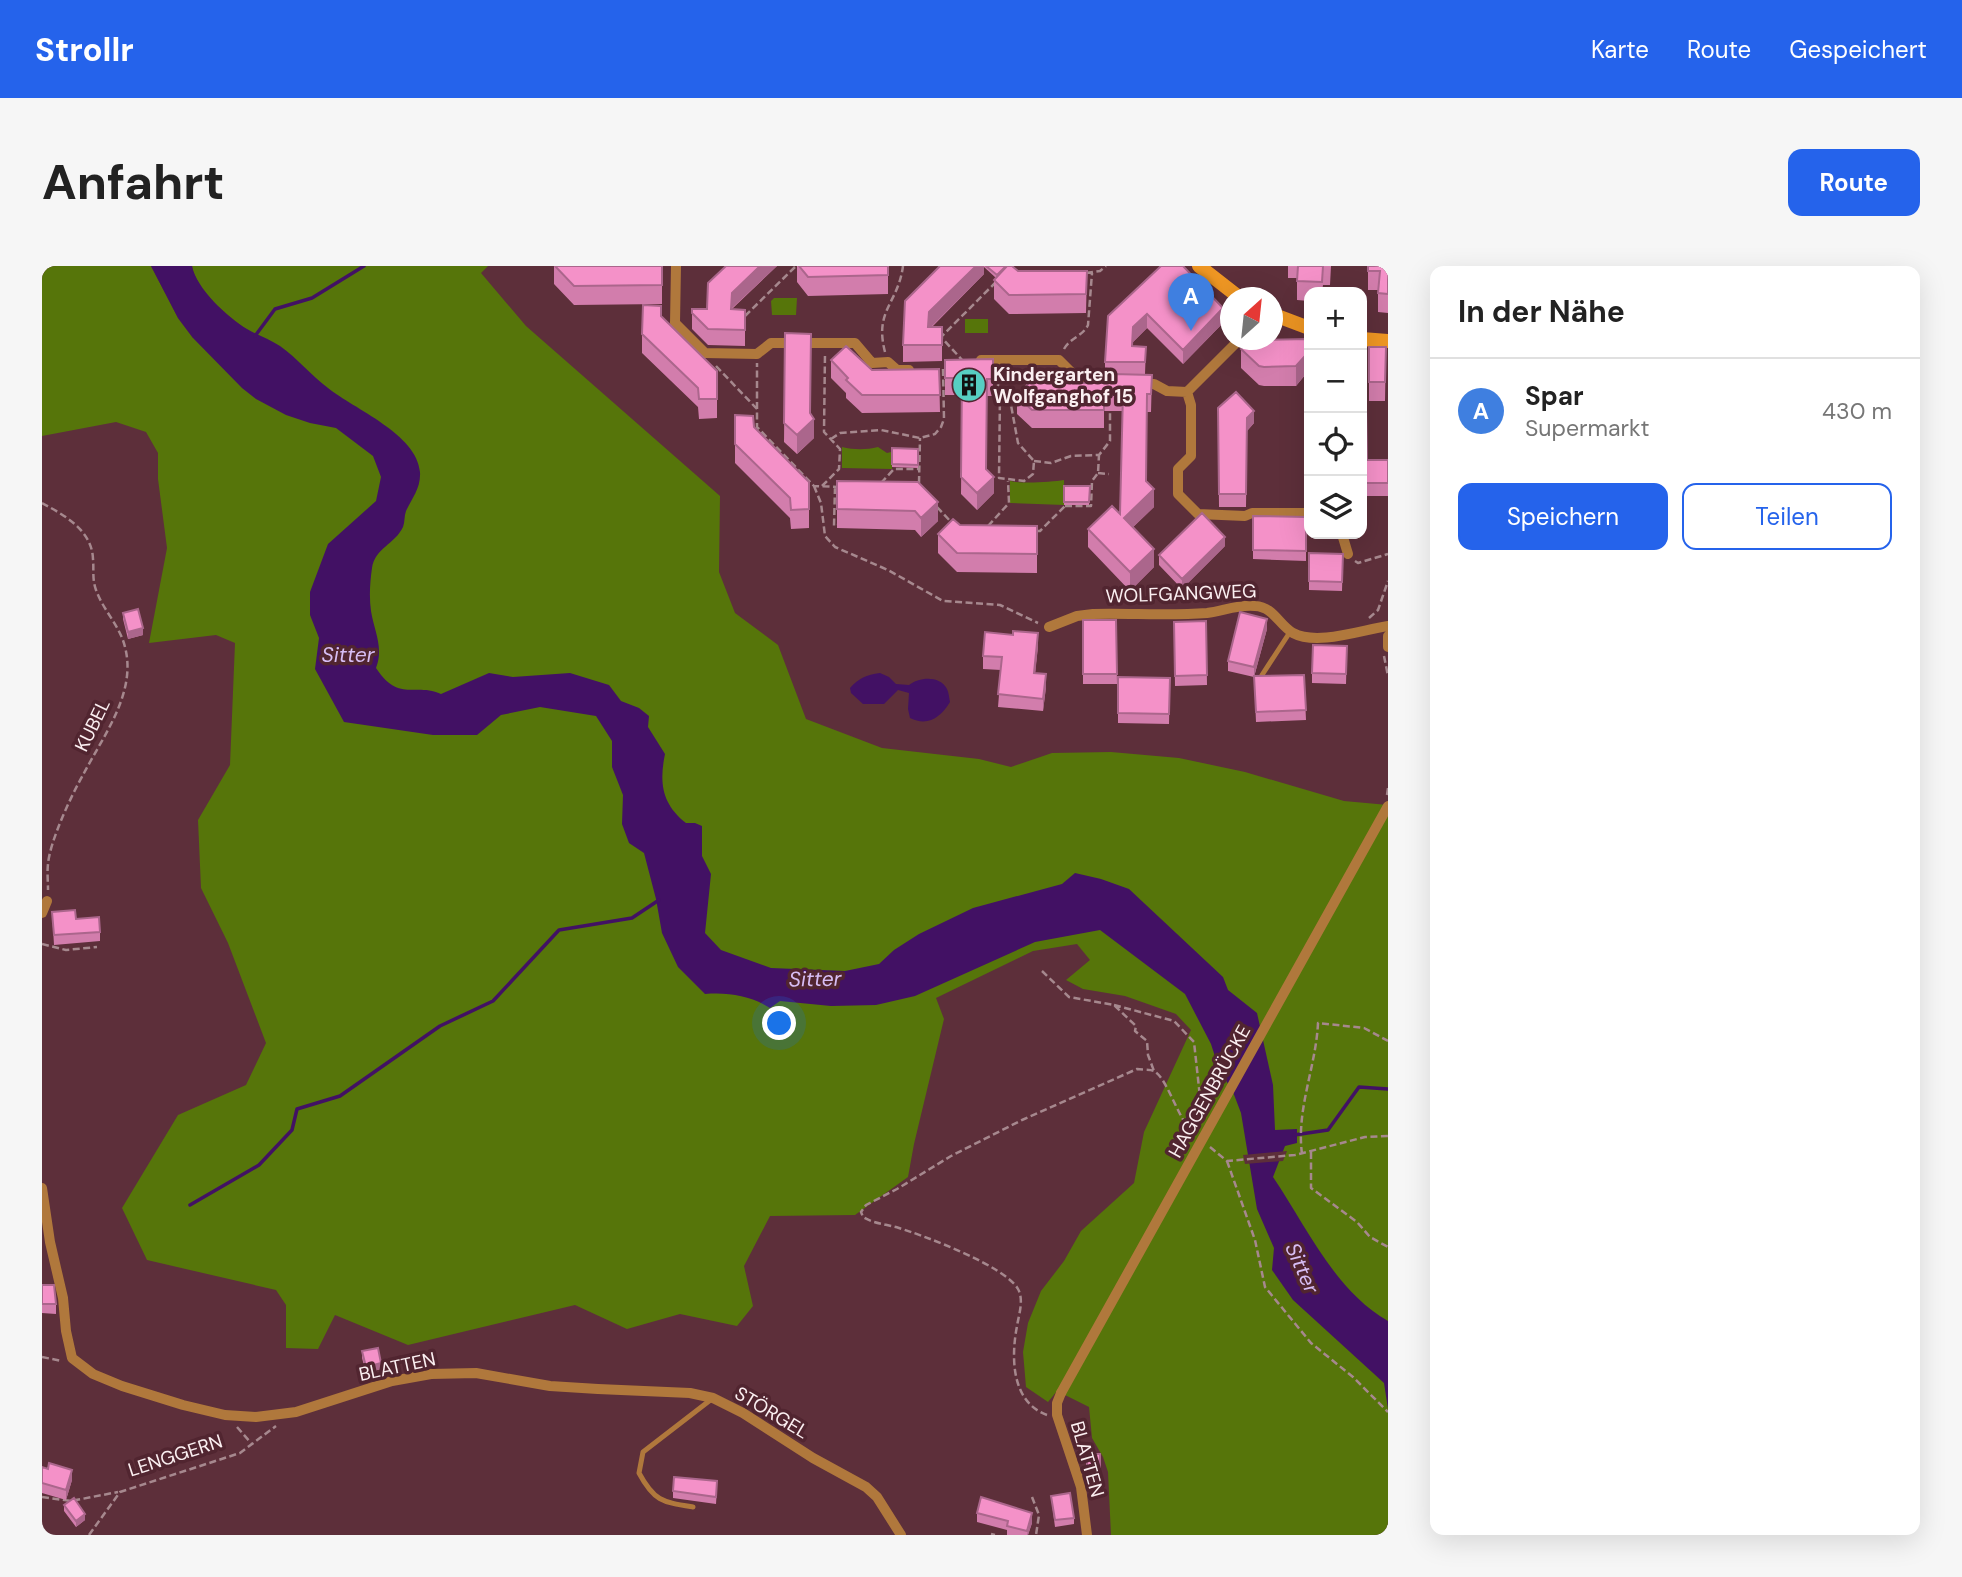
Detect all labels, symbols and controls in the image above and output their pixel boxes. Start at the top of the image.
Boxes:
text: Strollr [35,28,134,71]
text: Karte [1591,34,1649,65]
text: Route [1687,34,1751,65]
text: Gespeichert [1789,34,1927,65]
button: Route [1788,149,1920,216]
text: Anfahrt [42,150,224,214]
pin: A [1168,273,1214,331]
north arrow [1220,287,1283,350]
map controls [1304,287,1367,539]
button: + [1304,287,1367,350]
text: In der Nähe [1458,292,1625,331]
button: − [1304,350,1367,413]
place label: Kindergarten Wolfganghof 15 [993,362,1133,409]
building icon: Kindergarten Wolfganghof 15 [950,366,988,404]
text: Spar [1525,379,1584,413]
text: A [1473,396,1489,426]
text: 430 m [1822,396,1892,426]
button: locate [1304,413,1367,476]
text: Supermarkt [1525,413,1650,443]
button: layers [1304,476,1367,539]
button: Speichern [1458,483,1668,550]
button: Teilen [1682,483,1892,550]
street label: WOLFGANGWEG [1105,578,1257,609]
water label: Sitter [322,641,376,669]
street label: KUBEL [69,695,116,756]
water label: Sitter [788,965,843,993]
your location [762,1006,796,1040]
street label: HAGGENBRÜCKE [1163,1020,1256,1162]
water label: Sitter [1278,1238,1326,1299]
street label: BLATTEN [356,1346,438,1387]
street label: STÖRGEL [730,1381,813,1444]
street label: BLATTEN [1065,1418,1110,1500]
street label: LENGGERN [125,1428,226,1482]

